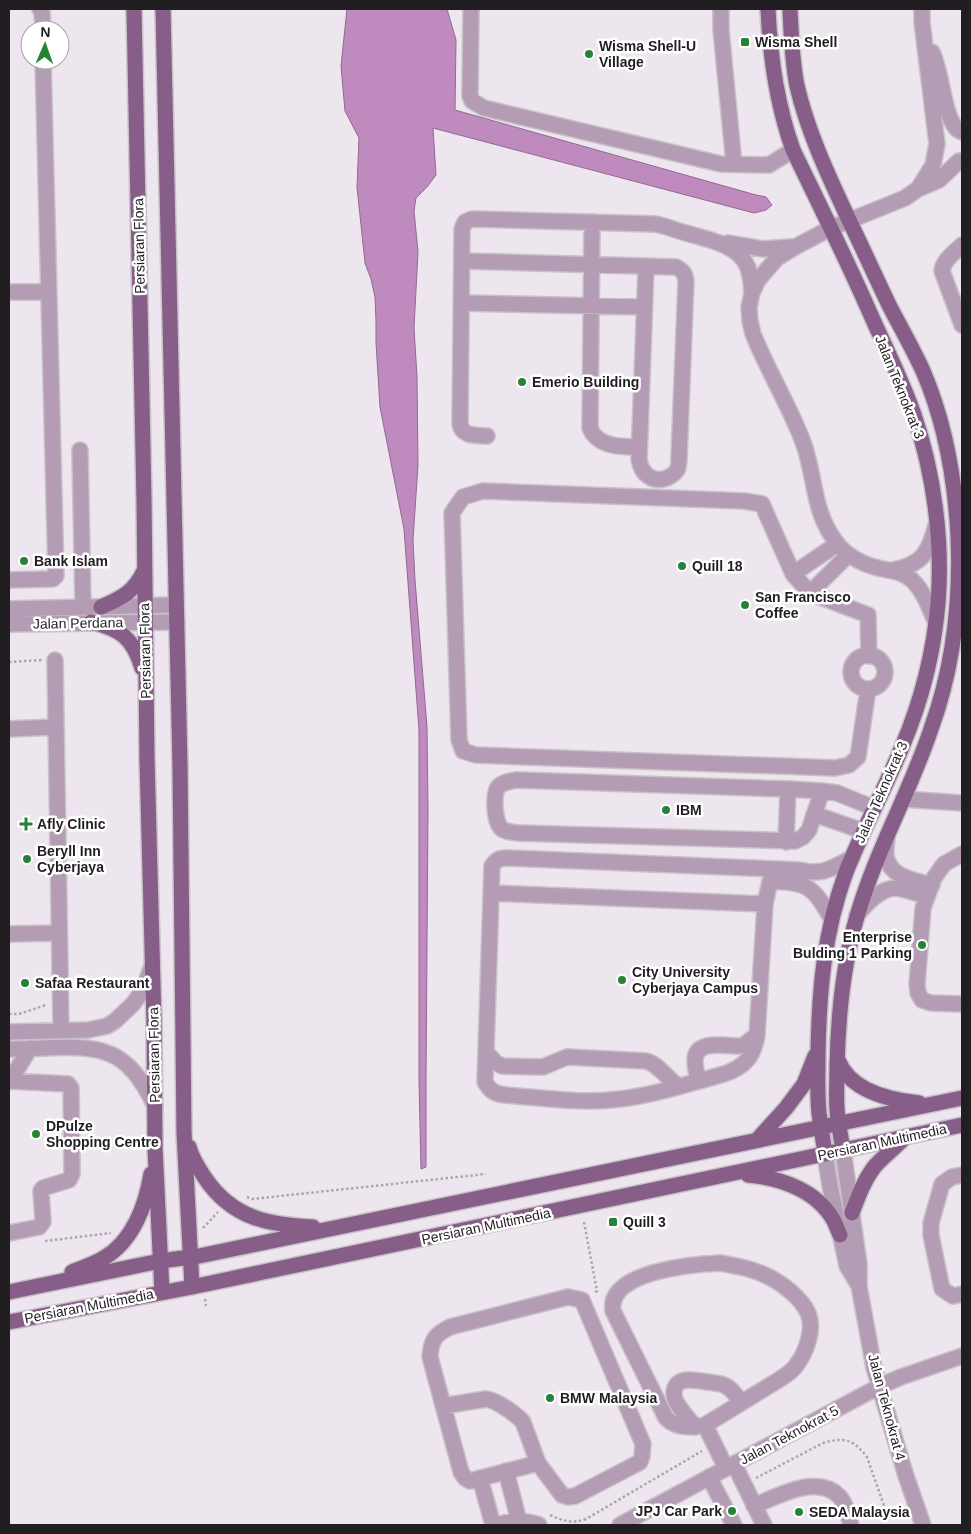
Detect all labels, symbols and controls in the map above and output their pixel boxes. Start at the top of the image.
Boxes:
north arrow [20,20,70,70]
text: N [40,24,51,40]
place label: Wisma Shell [755,34,837,50]
marker: Wisma Shell [739,36,751,48]
place label: Wisma Shell-U Village [599,38,696,70]
marker: Wisma Shell-U Village [583,48,595,60]
street label: Persiaran Flora [130,198,148,294]
street label: Jalan Teknokrat 3 [872,333,928,441]
place label: Emerio Building [532,374,639,390]
marker: Emerio Building [516,376,528,388]
place label: Bank Islam [34,553,108,569]
marker: Bank Islam [18,555,30,567]
place label: Quill 18 [692,558,743,574]
marker: Quill 18 [676,560,688,572]
place label: San Francisco Coffee [755,589,851,621]
marker: San Francisco Coffee [739,599,751,611]
street label: Persiaran Flora [136,603,154,699]
street label: Jalan Perdana [33,614,123,632]
street label: Jalan Teknokrat 3 [851,739,911,845]
place label: IBM [676,802,702,818]
marker: IBM [660,804,672,816]
place label: Afly Clinic [37,816,106,832]
marker: Afly Clinic [19,817,33,831]
place label: Beryll Inn Cyberjaya [37,843,104,875]
marker: Beryll Inn Cyberjaya [21,853,33,865]
place label: Enterprise Bulding 1 Parking [793,929,912,961]
marker: Enterprise Bulding 1 Parking [916,939,928,951]
place label: City University Cyberjaya Campus [632,964,758,996]
marker: City University Cyberjaya Campus [616,974,628,986]
place label: Safaa Restaurant [35,975,150,991]
marker: Safaa Restaurant [19,977,31,989]
street label: Persiaran Flora [145,1007,163,1103]
place label: DPulze Shopping Centre [46,1118,159,1150]
street label: Persiaran Multimedia [816,1120,948,1163]
marker: DPulze Shopping Centre [30,1128,42,1140]
street label: Persiaran Multimedia [420,1204,552,1247]
place label: Quill 3 [623,1214,666,1230]
marker: Quill 3 [607,1216,619,1228]
street label: Persiaran Multimedia [23,1286,155,1326]
street label: Jalan Teknokrat 4 [865,1352,909,1462]
place label: BMW Malaysia [560,1390,657,1406]
marker: BMW Malaysia [544,1392,556,1404]
street label: Jalan Teknokrat 5 [737,1402,841,1468]
place label: JPJ Car Park [636,1503,722,1519]
place label: SEDA Malaysia [809,1504,910,1520]
marker: JPJ Car Park [726,1505,738,1517]
marker: SEDA Malaysia [793,1506,805,1518]

